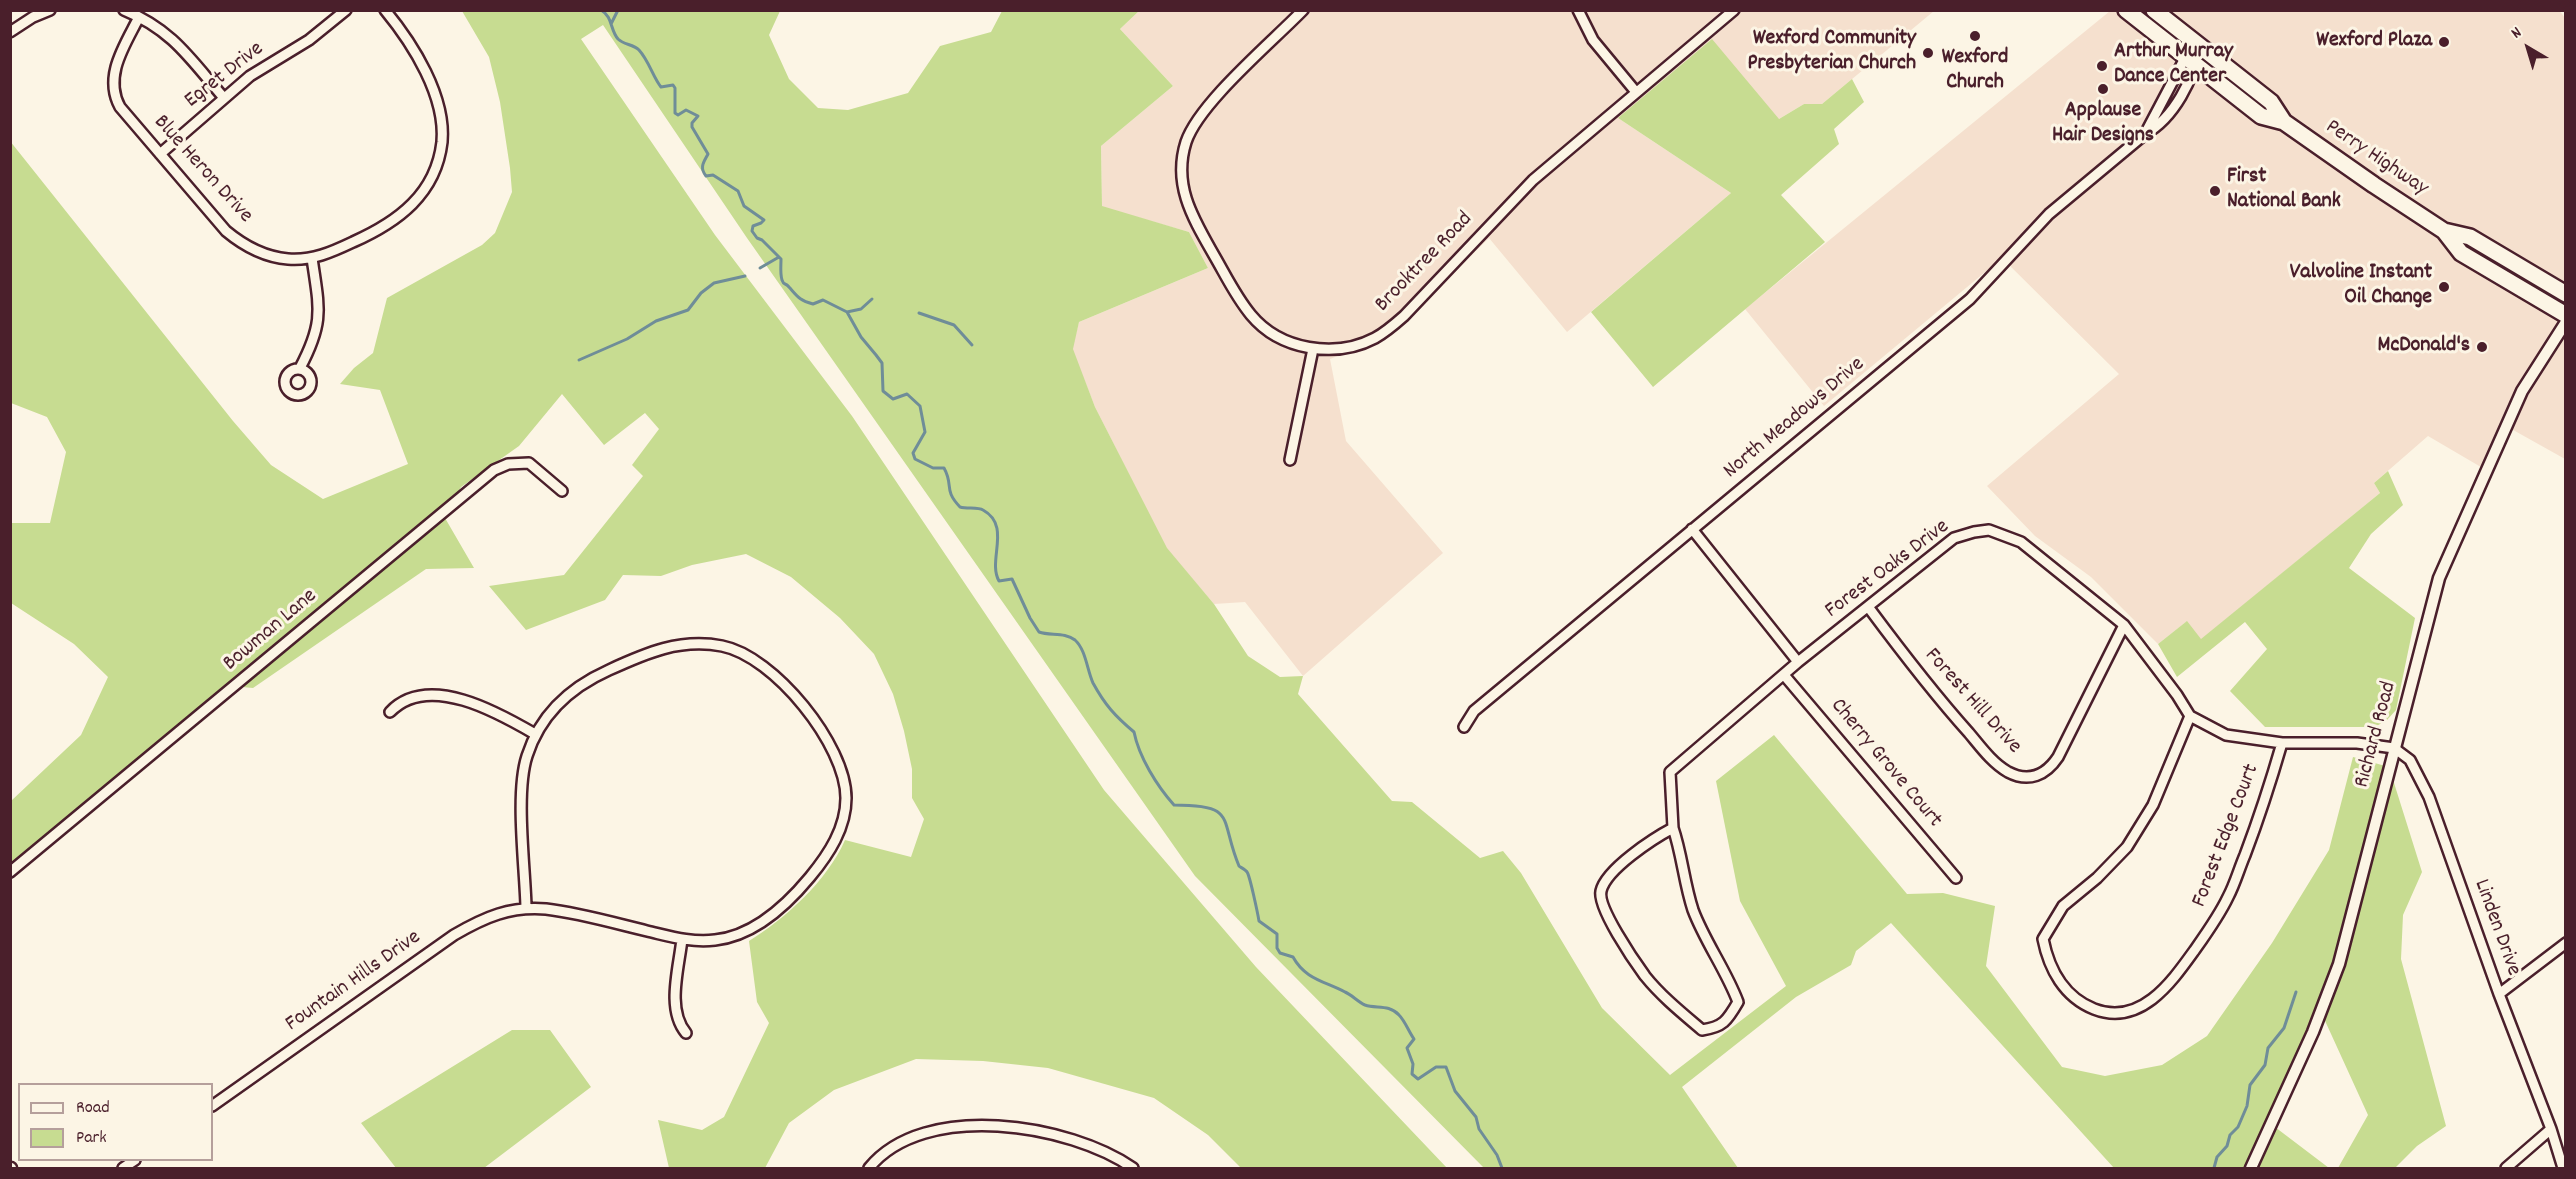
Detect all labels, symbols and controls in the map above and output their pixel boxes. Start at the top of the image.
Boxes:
north arrow [2498,18,2558,78]
text: N [2506,22,2527,45]
place label: Wexford Community Presbyterian Church [1747,27,1916,78]
marker: Wexford Church [1968,29,1982,43]
place label: Wexford Plaza [2316,29,2432,55]
marker: Wexford Plaza [2437,35,2451,49]
street label: Egret Drive [180,37,270,115]
place label: Arthur Murray Dance Center [2114,40,2233,92]
marker: Wexford Community Presbyterian Church [1921,46,1935,60]
place label: Wexford Church [1942,46,2008,98]
marker: Arthur Murray Dance Center [2095,59,2109,73]
marker: Applause Hair Designs [2096,82,2110,96]
place label: Applause Hair Designs [2052,99,2154,150]
street label: Blue Heron Drive [147,111,257,229]
street label: Perry Highway [2320,115,2432,203]
place label: First National Bank [2227,165,2341,216]
marker: First National Bank [2208,184,2222,198]
street label: Brooktree Road [1371,207,1479,319]
place label: Valvoline Instant Oil Change [2290,261,2432,312]
marker: Valvoline Instant Oil Change [2437,280,2451,294]
place label: McDonald's [2377,334,2470,360]
marker: McDonald's [2475,340,2489,354]
street label: North Meadows Drive [1719,352,1871,486]
street label: Forest Oaks Drive [1821,515,1955,625]
street label: Bowman Lane [219,584,323,678]
street label: Forest Hill Drive [1918,644,2026,760]
street label: Richard Road [2350,679,2404,791]
street label: Cherry Grove Court [1823,694,1947,834]
street label: Forest Edge Court [2188,761,2266,911]
street label: Linden Drive [2466,876,2526,980]
street label: Fountain Hills Drive [281,925,427,1039]
legend [18,1083,213,1161]
text: Road [76,1096,110,1121]
text: Park [76,1126,107,1151]

